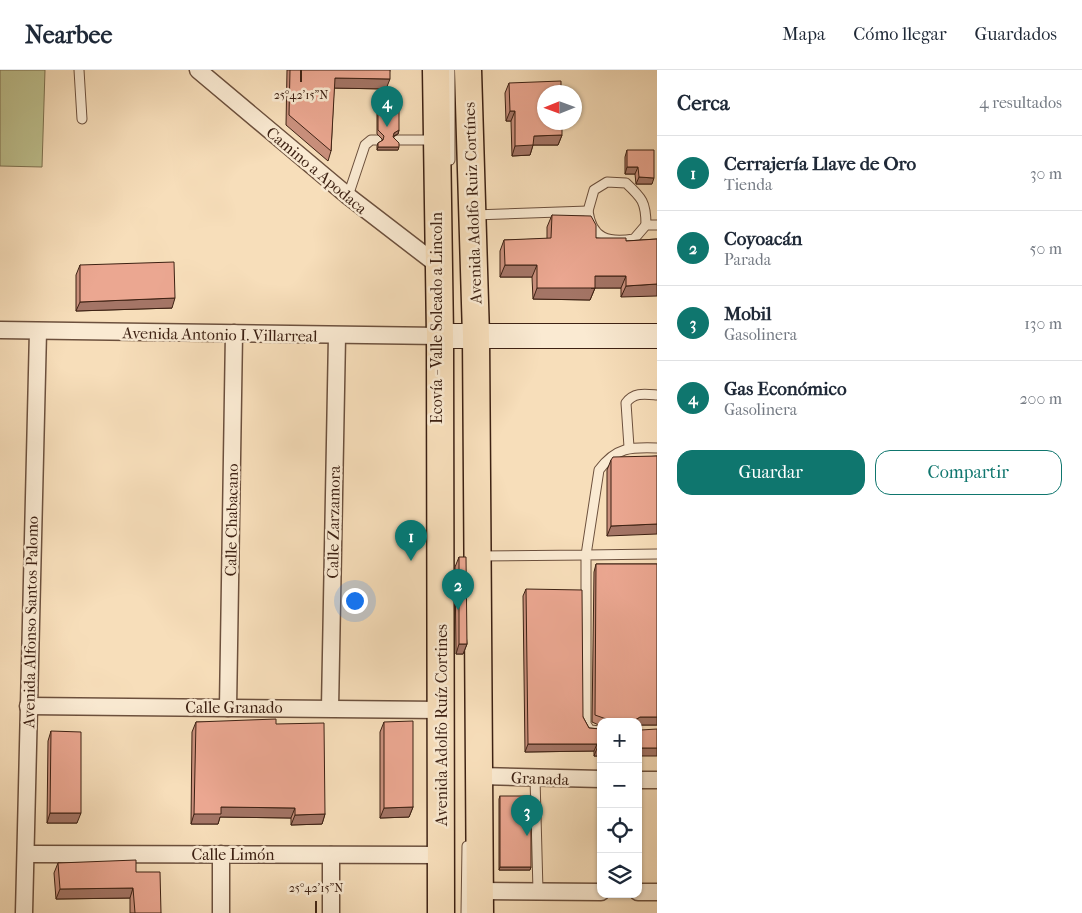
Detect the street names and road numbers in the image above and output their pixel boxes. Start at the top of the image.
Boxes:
street label: Avenida Adolfo Ruiz Cortínes [459,102,486,305]
street label: Camino a Apodaca [262,123,371,218]
street label: Ecovía - Valle Soleado a Lincoln [427,211,446,424]
street label: Avenida Antonio I. Villarreal [121,323,318,346]
street label: Calle Chabacano [221,463,242,577]
street label: Calle Zarzamora [323,465,344,579]
street label: Avenida Alfonso Santos Palomo [19,516,42,729]
street label: Avenida Adolfo Ruíz Cortines [432,624,451,827]
street label: Calle Granado [185,698,283,717]
street label: Granada [511,768,570,789]
street label: Calle Limón [191,845,275,864]

